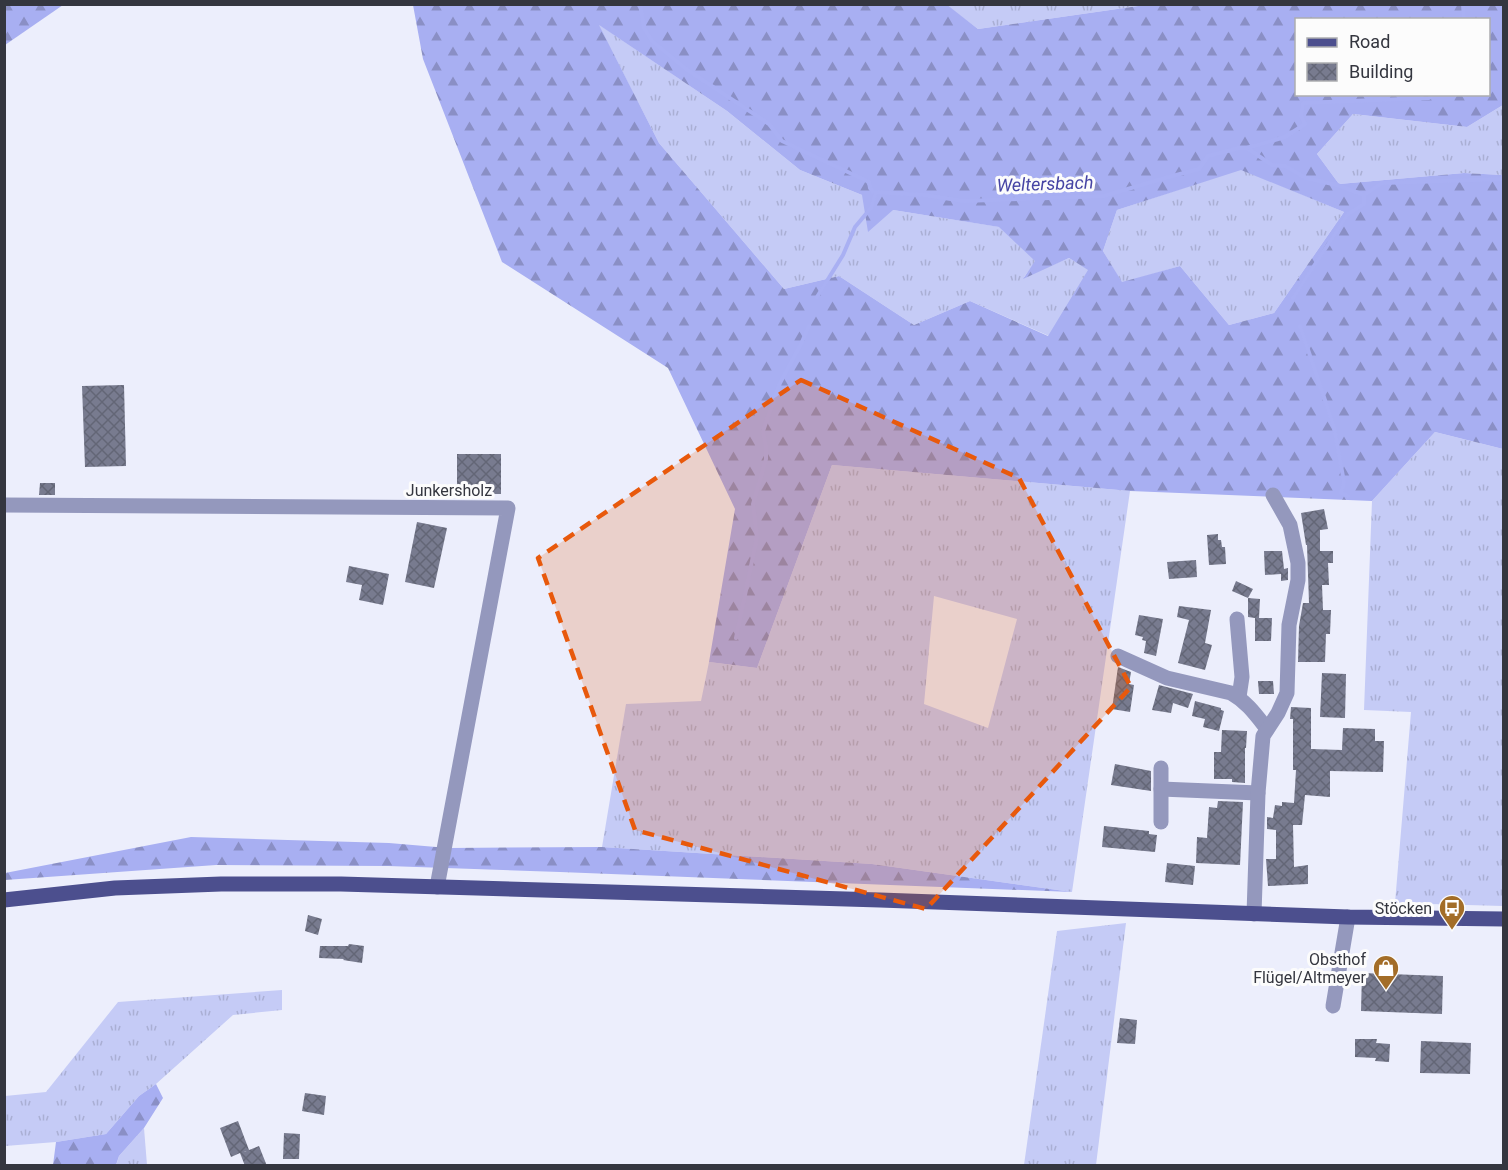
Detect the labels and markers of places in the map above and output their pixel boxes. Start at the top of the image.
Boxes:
bus stop icon: Stöcken [1437,893,1467,931]
place label: Stöcken [1375,899,1432,918]
place label: Obsthof Flügel/Altmeyer [1253,950,1367,987]
shop icon: Obsthof Flügel/Altmeyer [1371,953,1401,991]

